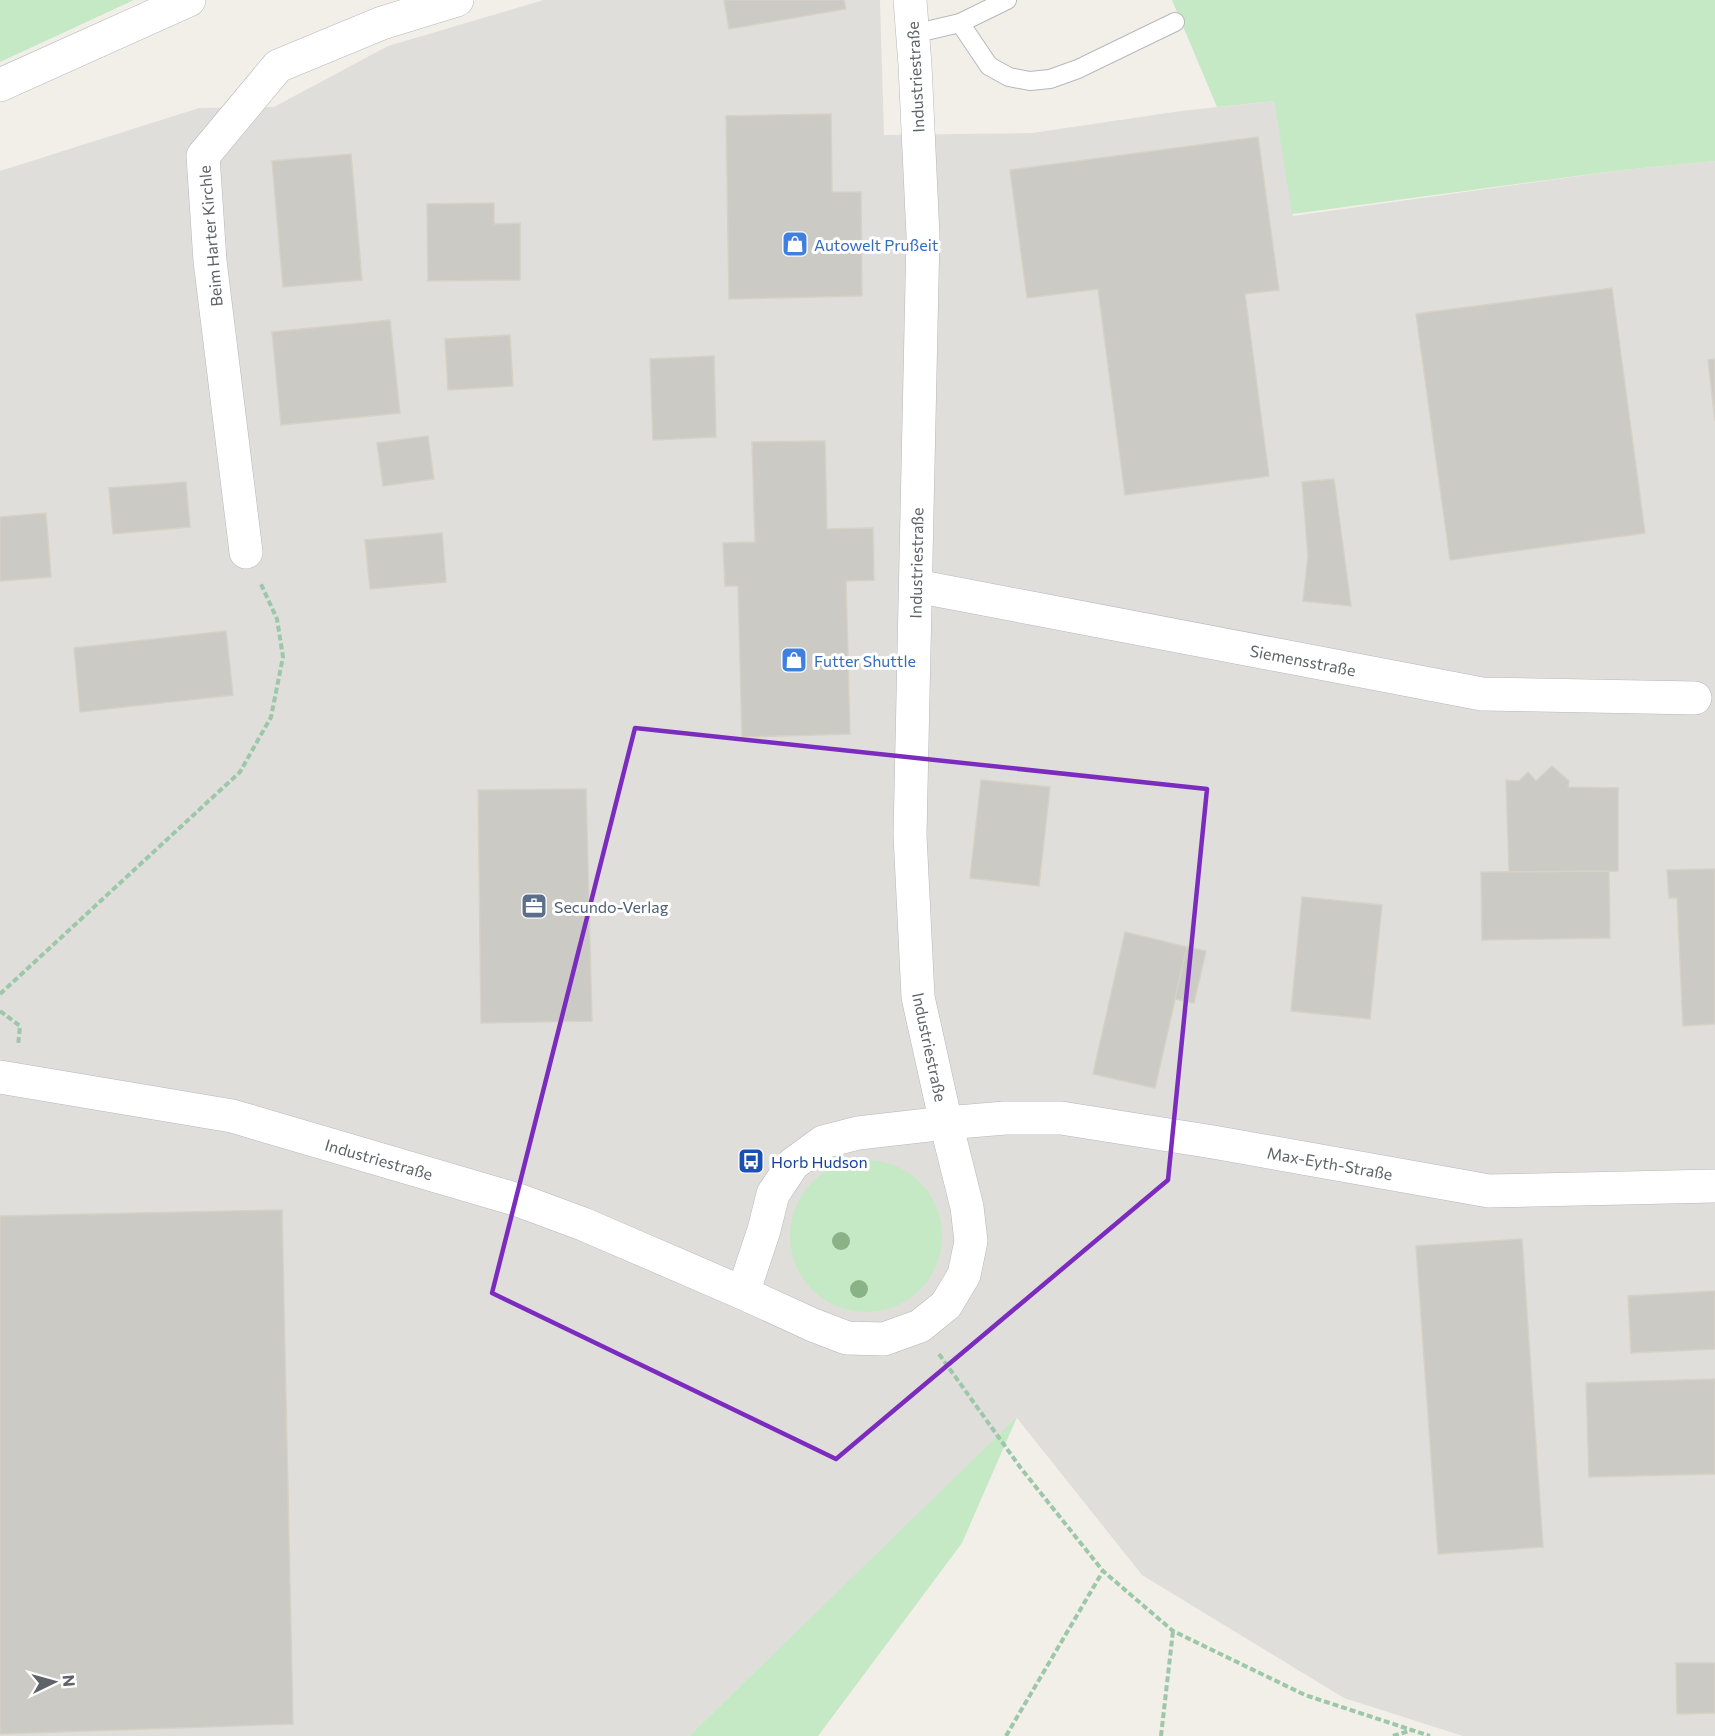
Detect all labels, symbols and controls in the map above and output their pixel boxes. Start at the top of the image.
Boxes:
street label: Industriestraße [903,21,927,133]
street label: Beim Harter Kirchle [194,165,226,307]
shop icon: Autowelt Prußeit [780,229,810,259]
place label: Autowelt Prußeit [814,235,939,254]
street label: Industriestraße [906,507,926,619]
street label: Siemensstraße [1249,640,1357,680]
shop icon: Futter Shuttle [779,645,809,675]
place label: Futter Shuttle [814,651,916,670]
office icon: Secundo-Verlag [519,891,549,921]
place label: Secundo-Verlag [554,897,669,916]
street label: Industriestraße [909,991,951,1103]
street label: Industriestraße [323,1135,435,1183]
street label: Max-Eyth-Straße [1266,1143,1394,1183]
bus stop icon: Horb Hudson [736,1146,766,1176]
place label: Horb Hudson [771,1152,868,1171]
north arrow [24,1652,84,1712]
text: N [59,1674,79,1687]

